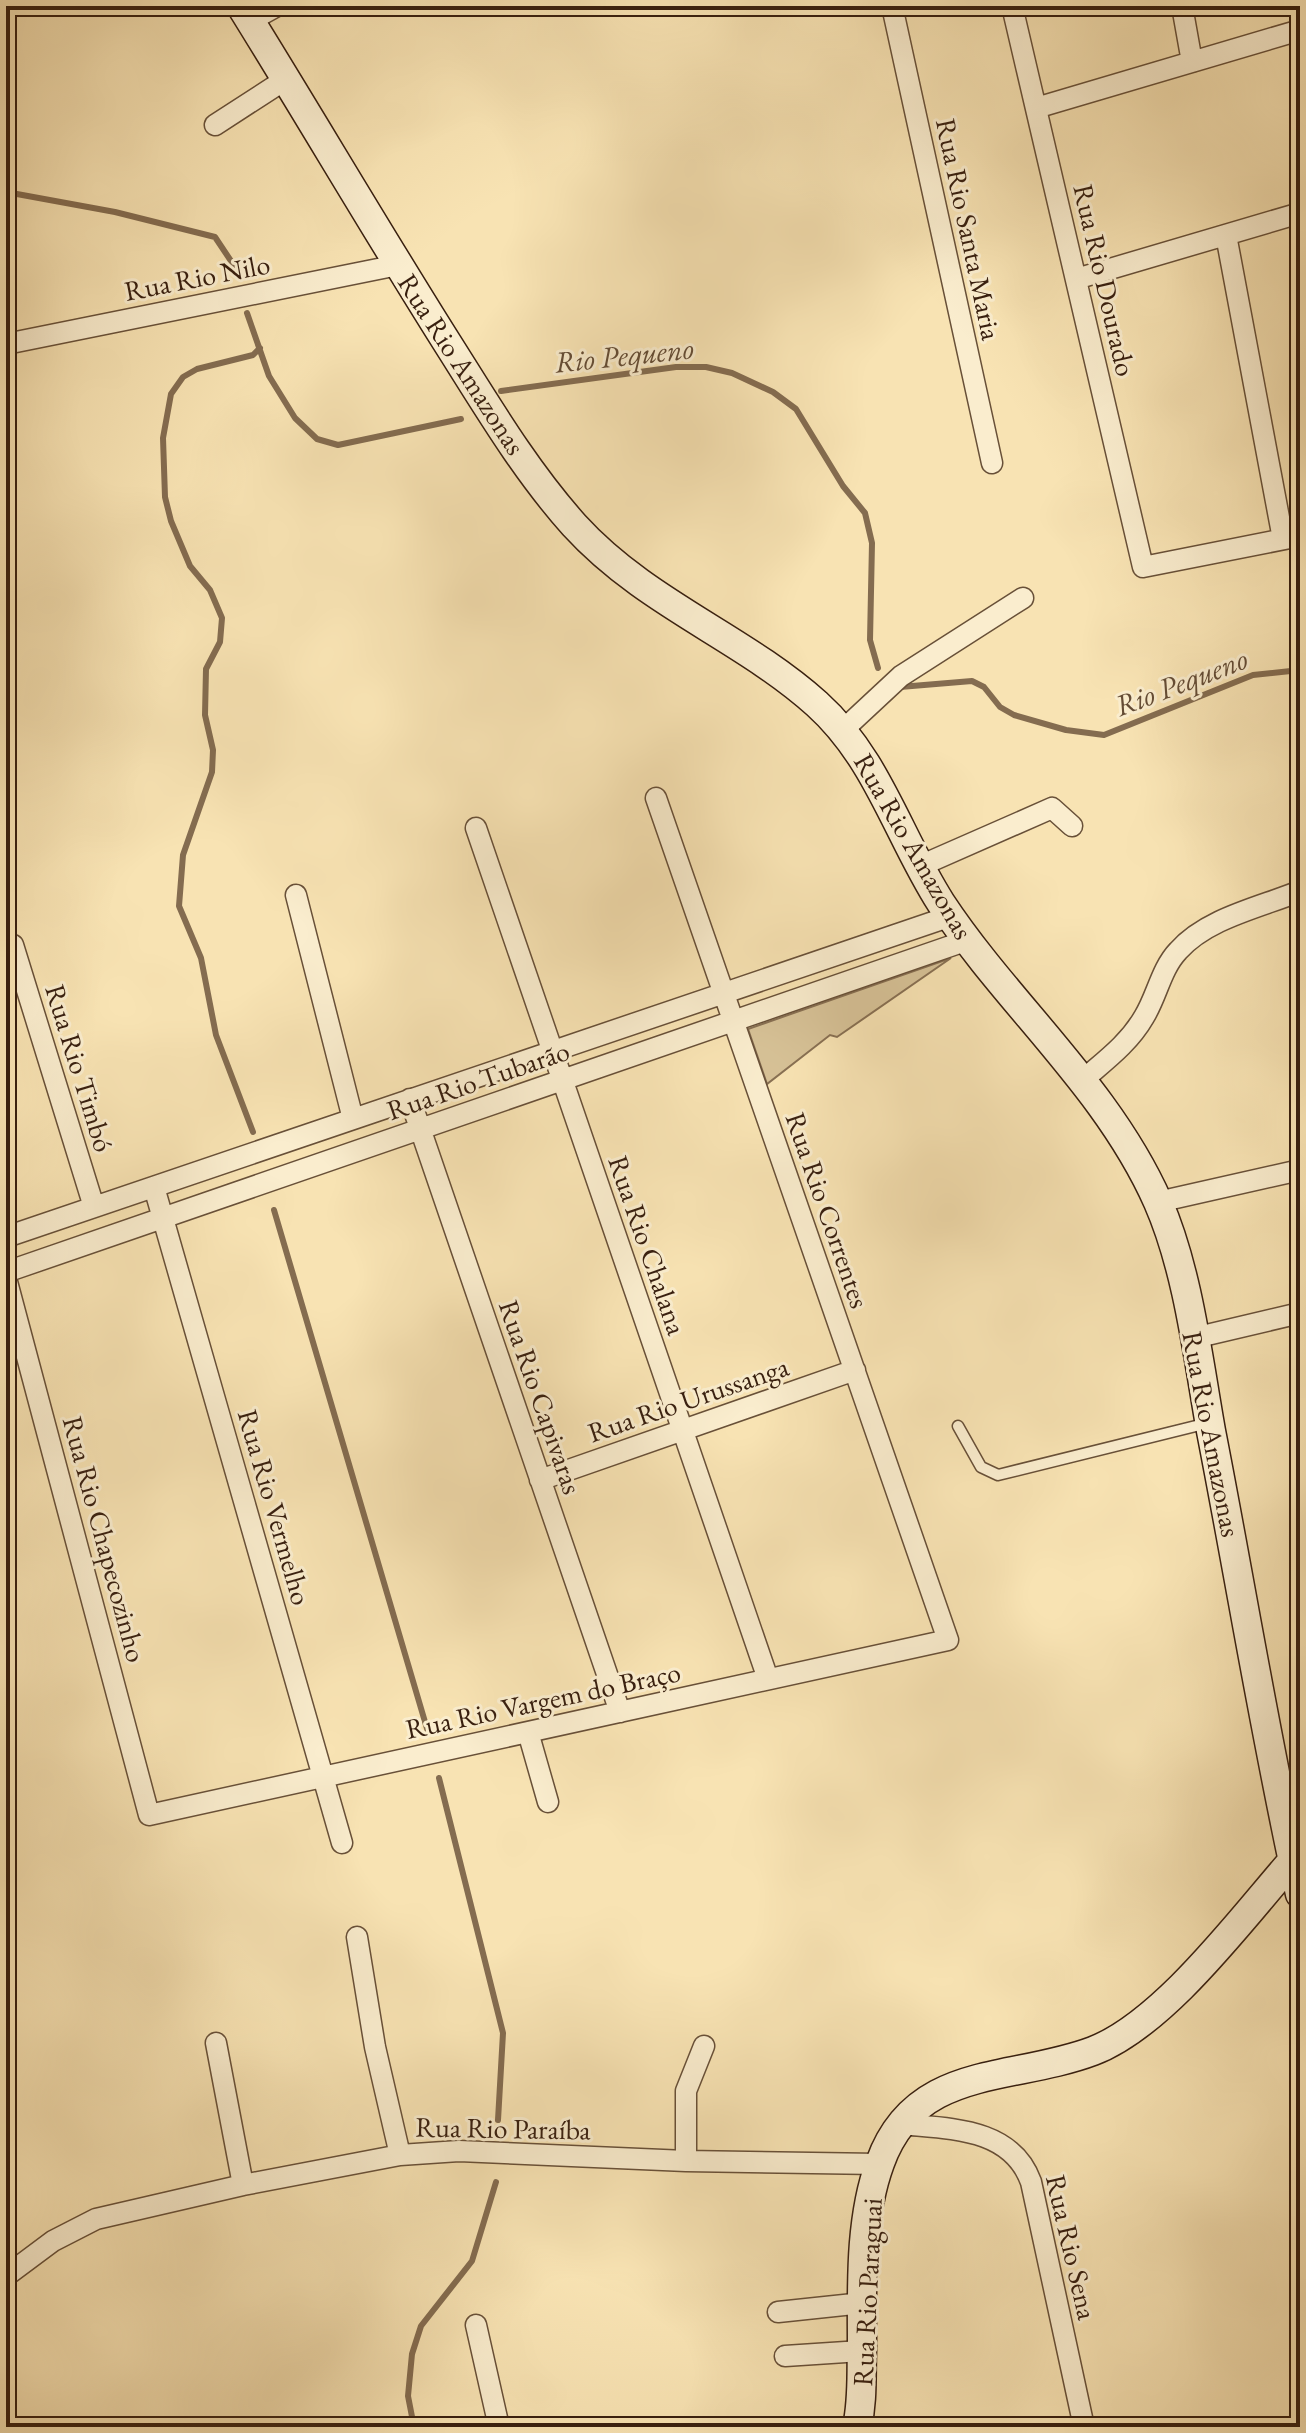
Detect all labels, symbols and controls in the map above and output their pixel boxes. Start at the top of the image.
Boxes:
street label: Rua Rio Santa Maria [928,115,1010,344]
street label: Rua Rio Dourado [1065,180,1145,380]
street label: Rua Rio Nilo [121,245,273,309]
street label: Rua Rio Amazonas [390,267,534,461]
water label: Rio Pequeno [552,328,696,383]
water label: Rio Pequeno [1109,639,1254,726]
street label: Rua Rio Amazonas [846,747,982,945]
street label: Rua Rio Timbó [37,980,123,1156]
street label: Rua Rio Tubarão [382,1032,574,1128]
street label: Rua Rio Correntes [778,1107,878,1313]
street label: Rua Rio Chalana [601,1151,696,1340]
street label: Rua Rio Capivaras [491,1295,591,1499]
street label: Rua Rio Amazonas [1174,1328,1250,1540]
street label: Rua Rio Urussanga [583,1348,794,1450]
street label: Rua Rio Vermelho [230,1405,320,1609]
street label: Rua Rio Chapecozinho [55,1412,155,1666]
street label: Rua Rio Vargem do Braço [402,1653,684,1747]
street label: Rua Rio Paraíba [415,2108,592,2148]
street label: Rua Rio Sena [1038,2171,1106,2324]
street label: Rua Rio Paraguai [844,2197,890,2387]

